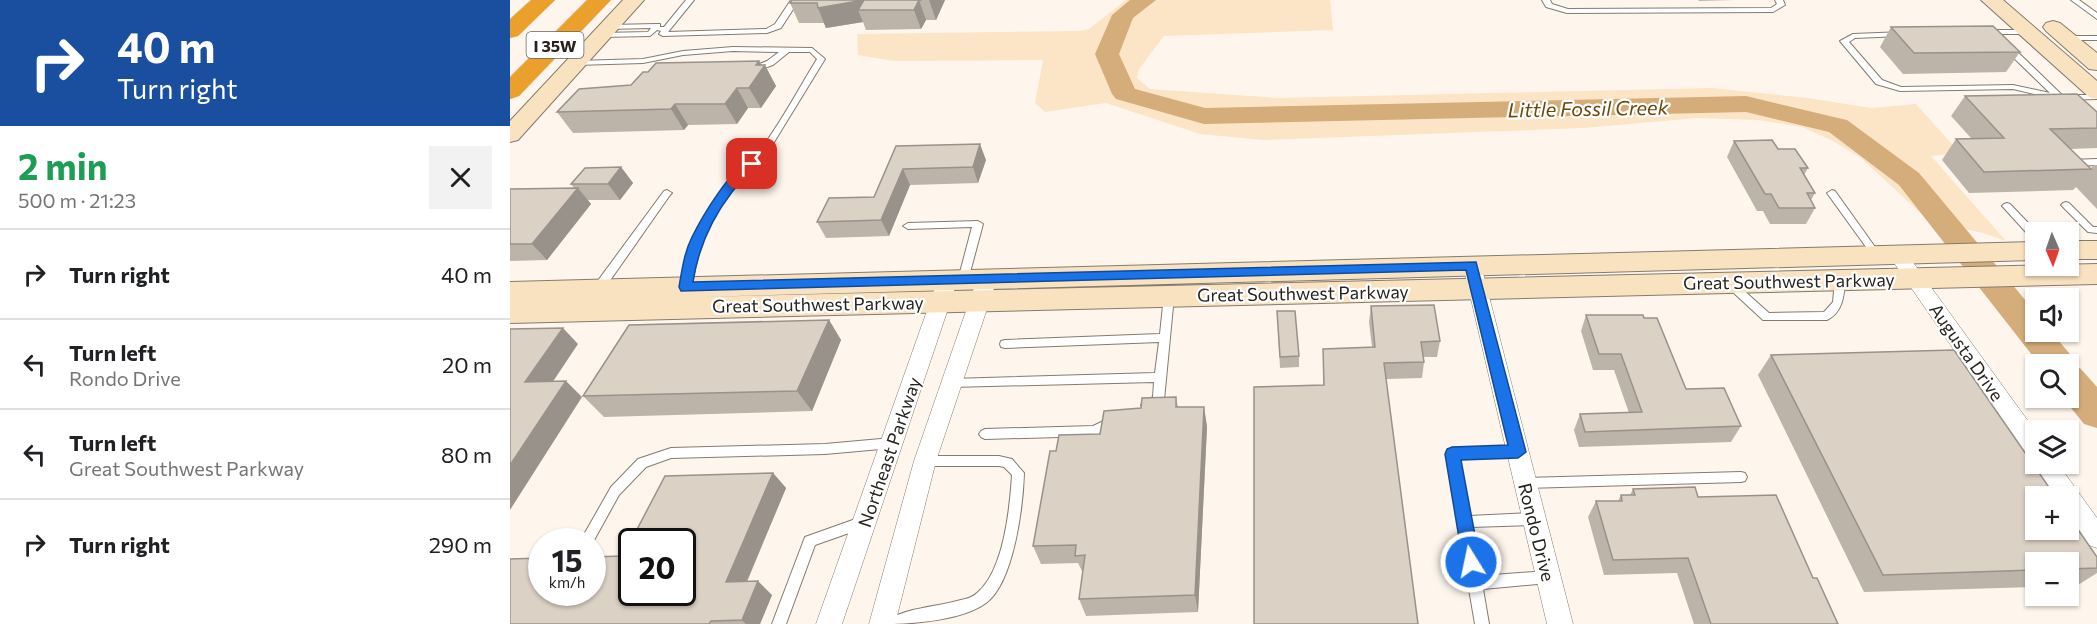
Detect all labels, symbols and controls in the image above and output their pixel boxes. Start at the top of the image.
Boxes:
text: 40 m [117,20,215,72]
icon: right [18,24,96,102]
road number: I 35W [526,32,584,58]
text: Turn right [117,72,237,105]
water label: Little Fossil Creek [1507,95,1670,121]
pin [726,138,777,189]
text: 2 min [18,143,108,187]
button: close [429,146,492,209]
icon: arrive [735,147,768,180]
text: 500 m · 21:23 [18,188,136,212]
north arrow [2025,222,2079,276]
map controls [2025,222,2079,606]
icon: right [18,258,51,291]
text: Turn right [69,261,170,288]
text: 40 m [441,261,492,288]
street label: Great Southwest Parkway [1683,268,1895,294]
street label: Great Southwest Parkway [1197,280,1409,306]
button: sound [2025,288,2079,342]
street label: Great Southwest Parkway [712,291,924,317]
street label: Augusta Drive [1925,299,2009,405]
text: Turn left [69,339,156,366]
icon: left [18,348,51,381]
text: 20 m [442,351,492,378]
button: search [2025,354,2079,408]
text: Rondo Drive [69,366,181,390]
street label: Northeast Parkway [853,374,925,530]
button: layers [2025,420,2079,474]
text: Turn left [69,429,156,456]
icon: left [18,438,51,471]
text: 80 m [441,441,492,468]
text: Great Southwest Parkway [69,456,304,480]
street label: Rondo Drive [1514,481,1560,583]
button: + [2025,486,2079,540]
icon: right [18,528,51,561]
speed limit sign: 20 [618,528,696,606]
position arrow [1439,530,1503,594]
text: Turn right [69,531,170,558]
text: 290 m [429,531,492,558]
text: 15 [551,541,583,578]
button: − [2025,552,2079,606]
text: km/h [549,573,585,591]

